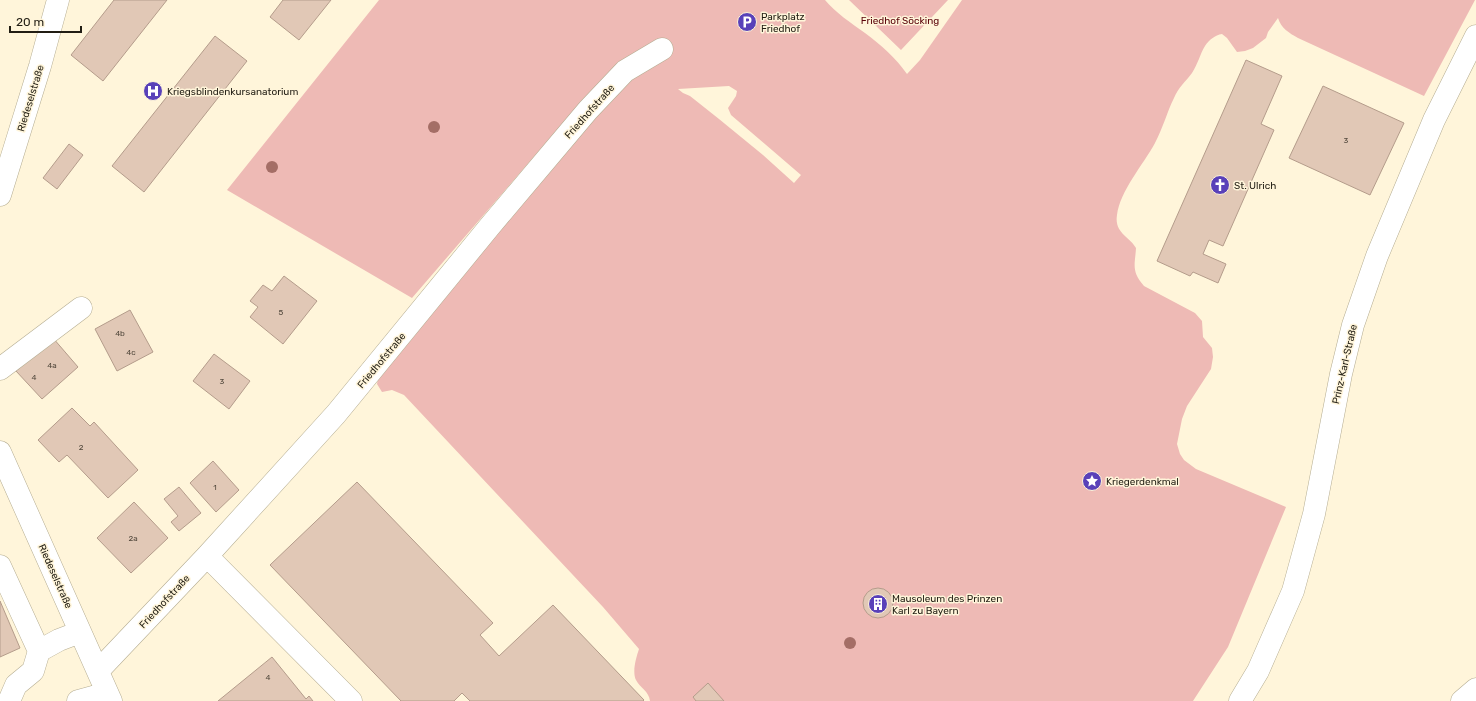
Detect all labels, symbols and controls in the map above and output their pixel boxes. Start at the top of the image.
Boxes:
scale bar [10,8,81,34]
parking icon: Parkplatz Friedhof [736,11,758,33]
place label: Parkplatz Friedhof [761,11,805,35]
text: 20 m [16,15,44,29]
park label: Friedhof Söcking [861,15,939,27]
street label: Riedeselstraße [15,63,47,133]
hospital icon: Kriegsblindenkursanatorium [142,80,164,102]
street label: Friedhofstraße [562,82,617,141]
place label: Kriegsblindenkursanatorium [167,86,298,98]
house number: 3 [1344,136,1349,145]
church icon: St. Ulrich [1209,174,1231,196]
place label: St. Ulrich [1234,180,1276,192]
house number: 5 [279,308,284,317]
street label: Prinz-Karl-Straße [1330,323,1360,405]
house number: 4b [115,329,125,338]
street label: Friedhofstraße [355,330,409,391]
house number: 4c [126,348,136,357]
house number: 4a [47,361,57,370]
house number: 4 [32,373,37,382]
house number: 3 [220,377,225,386]
house number: 2 [79,443,84,452]
place icon: Kriegerdenkmal [1081,470,1103,492]
place label: Kriegerdenkmal [1106,476,1179,488]
house number: 1 [213,483,217,492]
house number: 2a [128,534,138,543]
street label: Riedeselstraße [36,542,75,611]
street label: Friedhofstraße [137,572,193,631]
building icon: Mausoleum des Prinzen Karl zu Bayern [867,593,889,615]
place label: Mausoleum des Prinzen Karl zu Bayern [892,593,1002,617]
house number: 4 [266,673,271,682]

